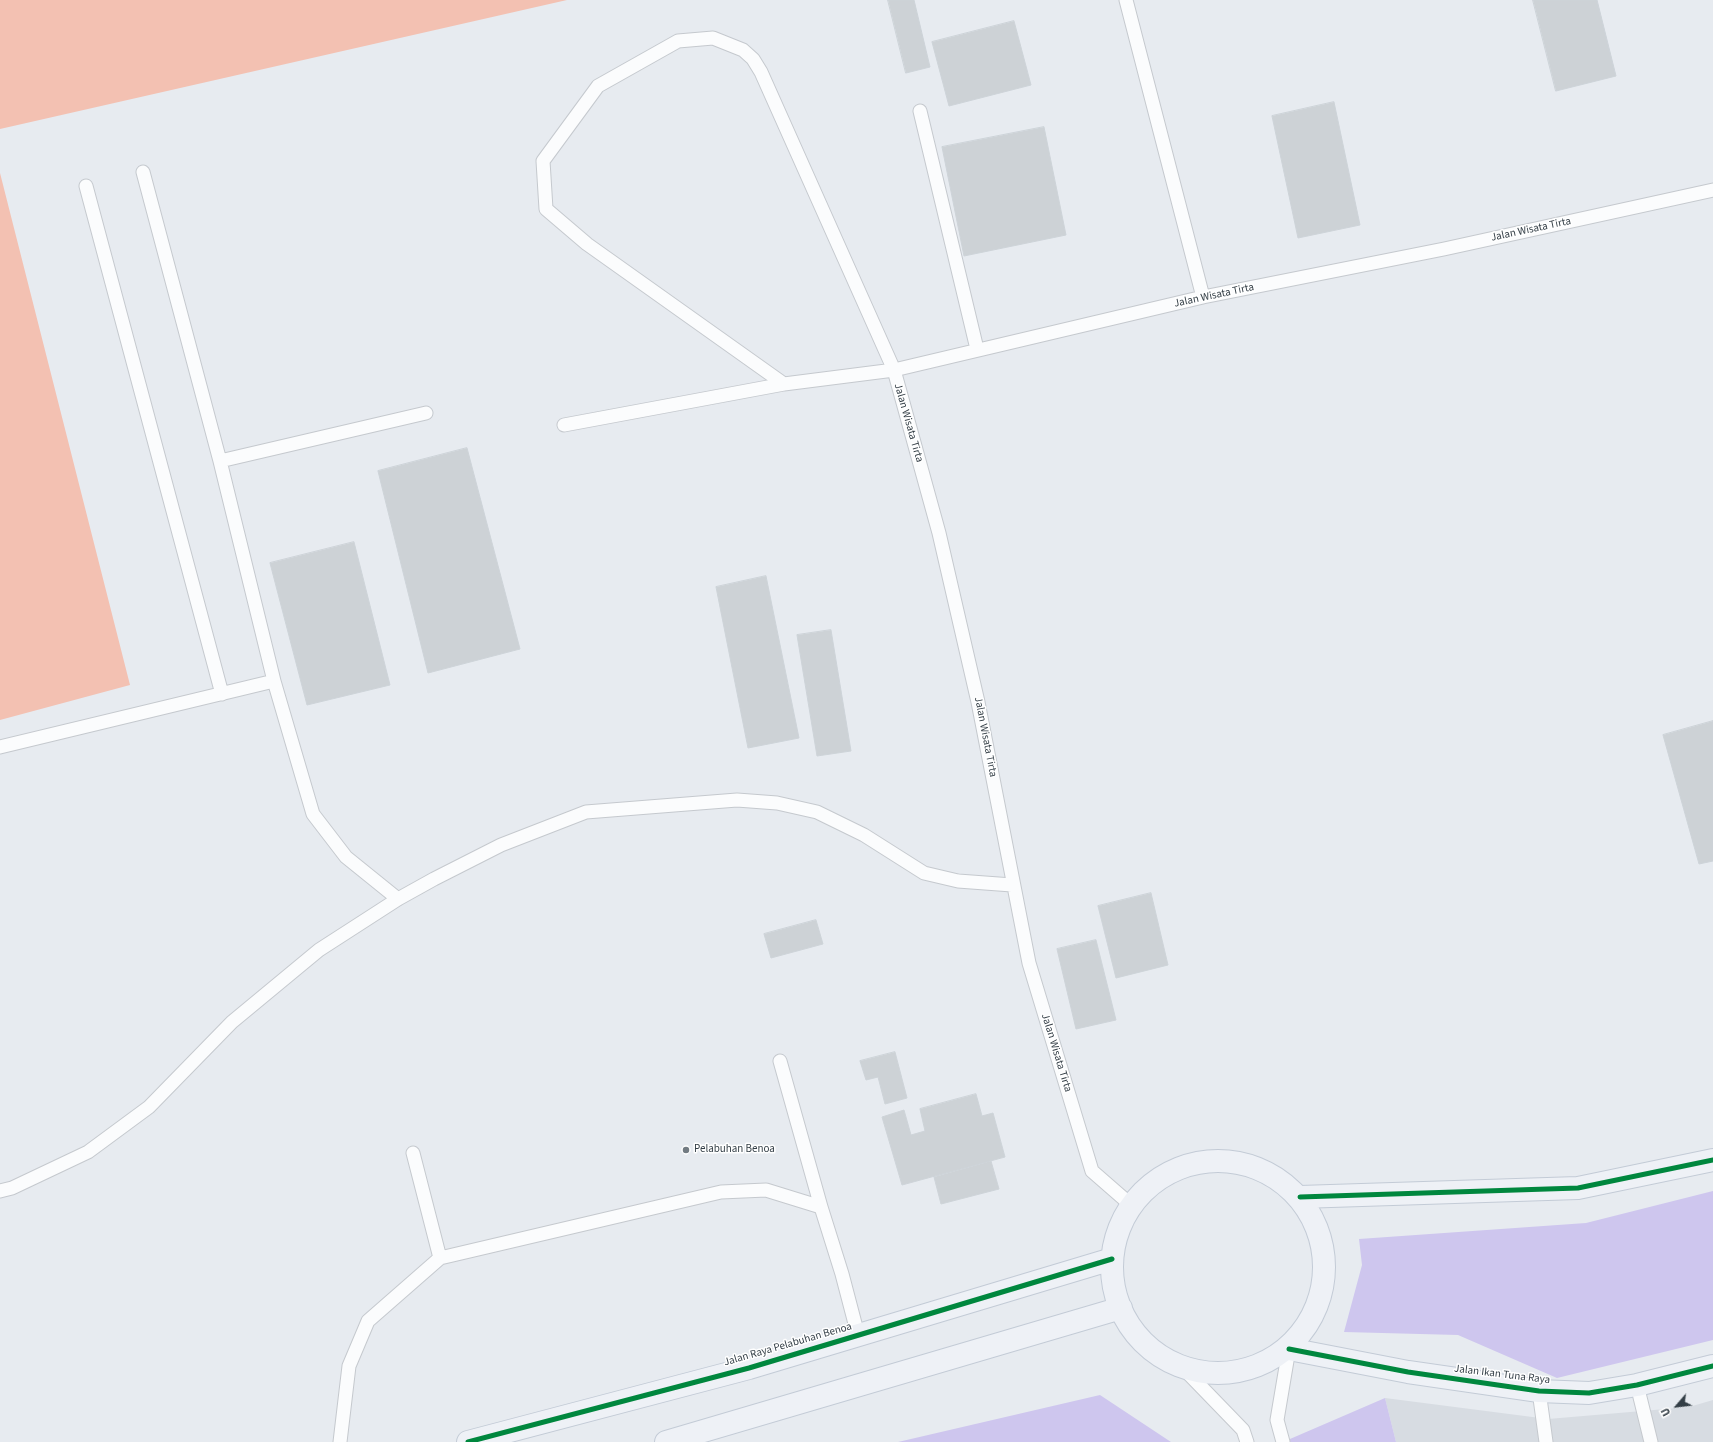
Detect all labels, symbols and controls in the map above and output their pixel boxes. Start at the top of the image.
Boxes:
street label: Jalan Wisata Tirta [1490,215,1572,245]
street label: Jalan Wisata Tirta [1173,281,1255,311]
street label: Jalan Wisata Tirta [890,382,926,464]
street label: Jalan Wisata Tirta [971,696,999,778]
street label: Jalan Wisata Tirta [1038,1012,1074,1094]
place label: Pelabuhan Benoa [694,1143,775,1157]
marker: Pelabuhan Benoa [681,1145,691,1155]
street label: Jalan Raya Pelabuhan Benoa [722,1320,854,1370]
street label: Jalan Ikan Tuna Raya [1453,1363,1551,1387]
north arrow [1657,1386,1697,1426]
text: U [1658,1405,1674,1419]

